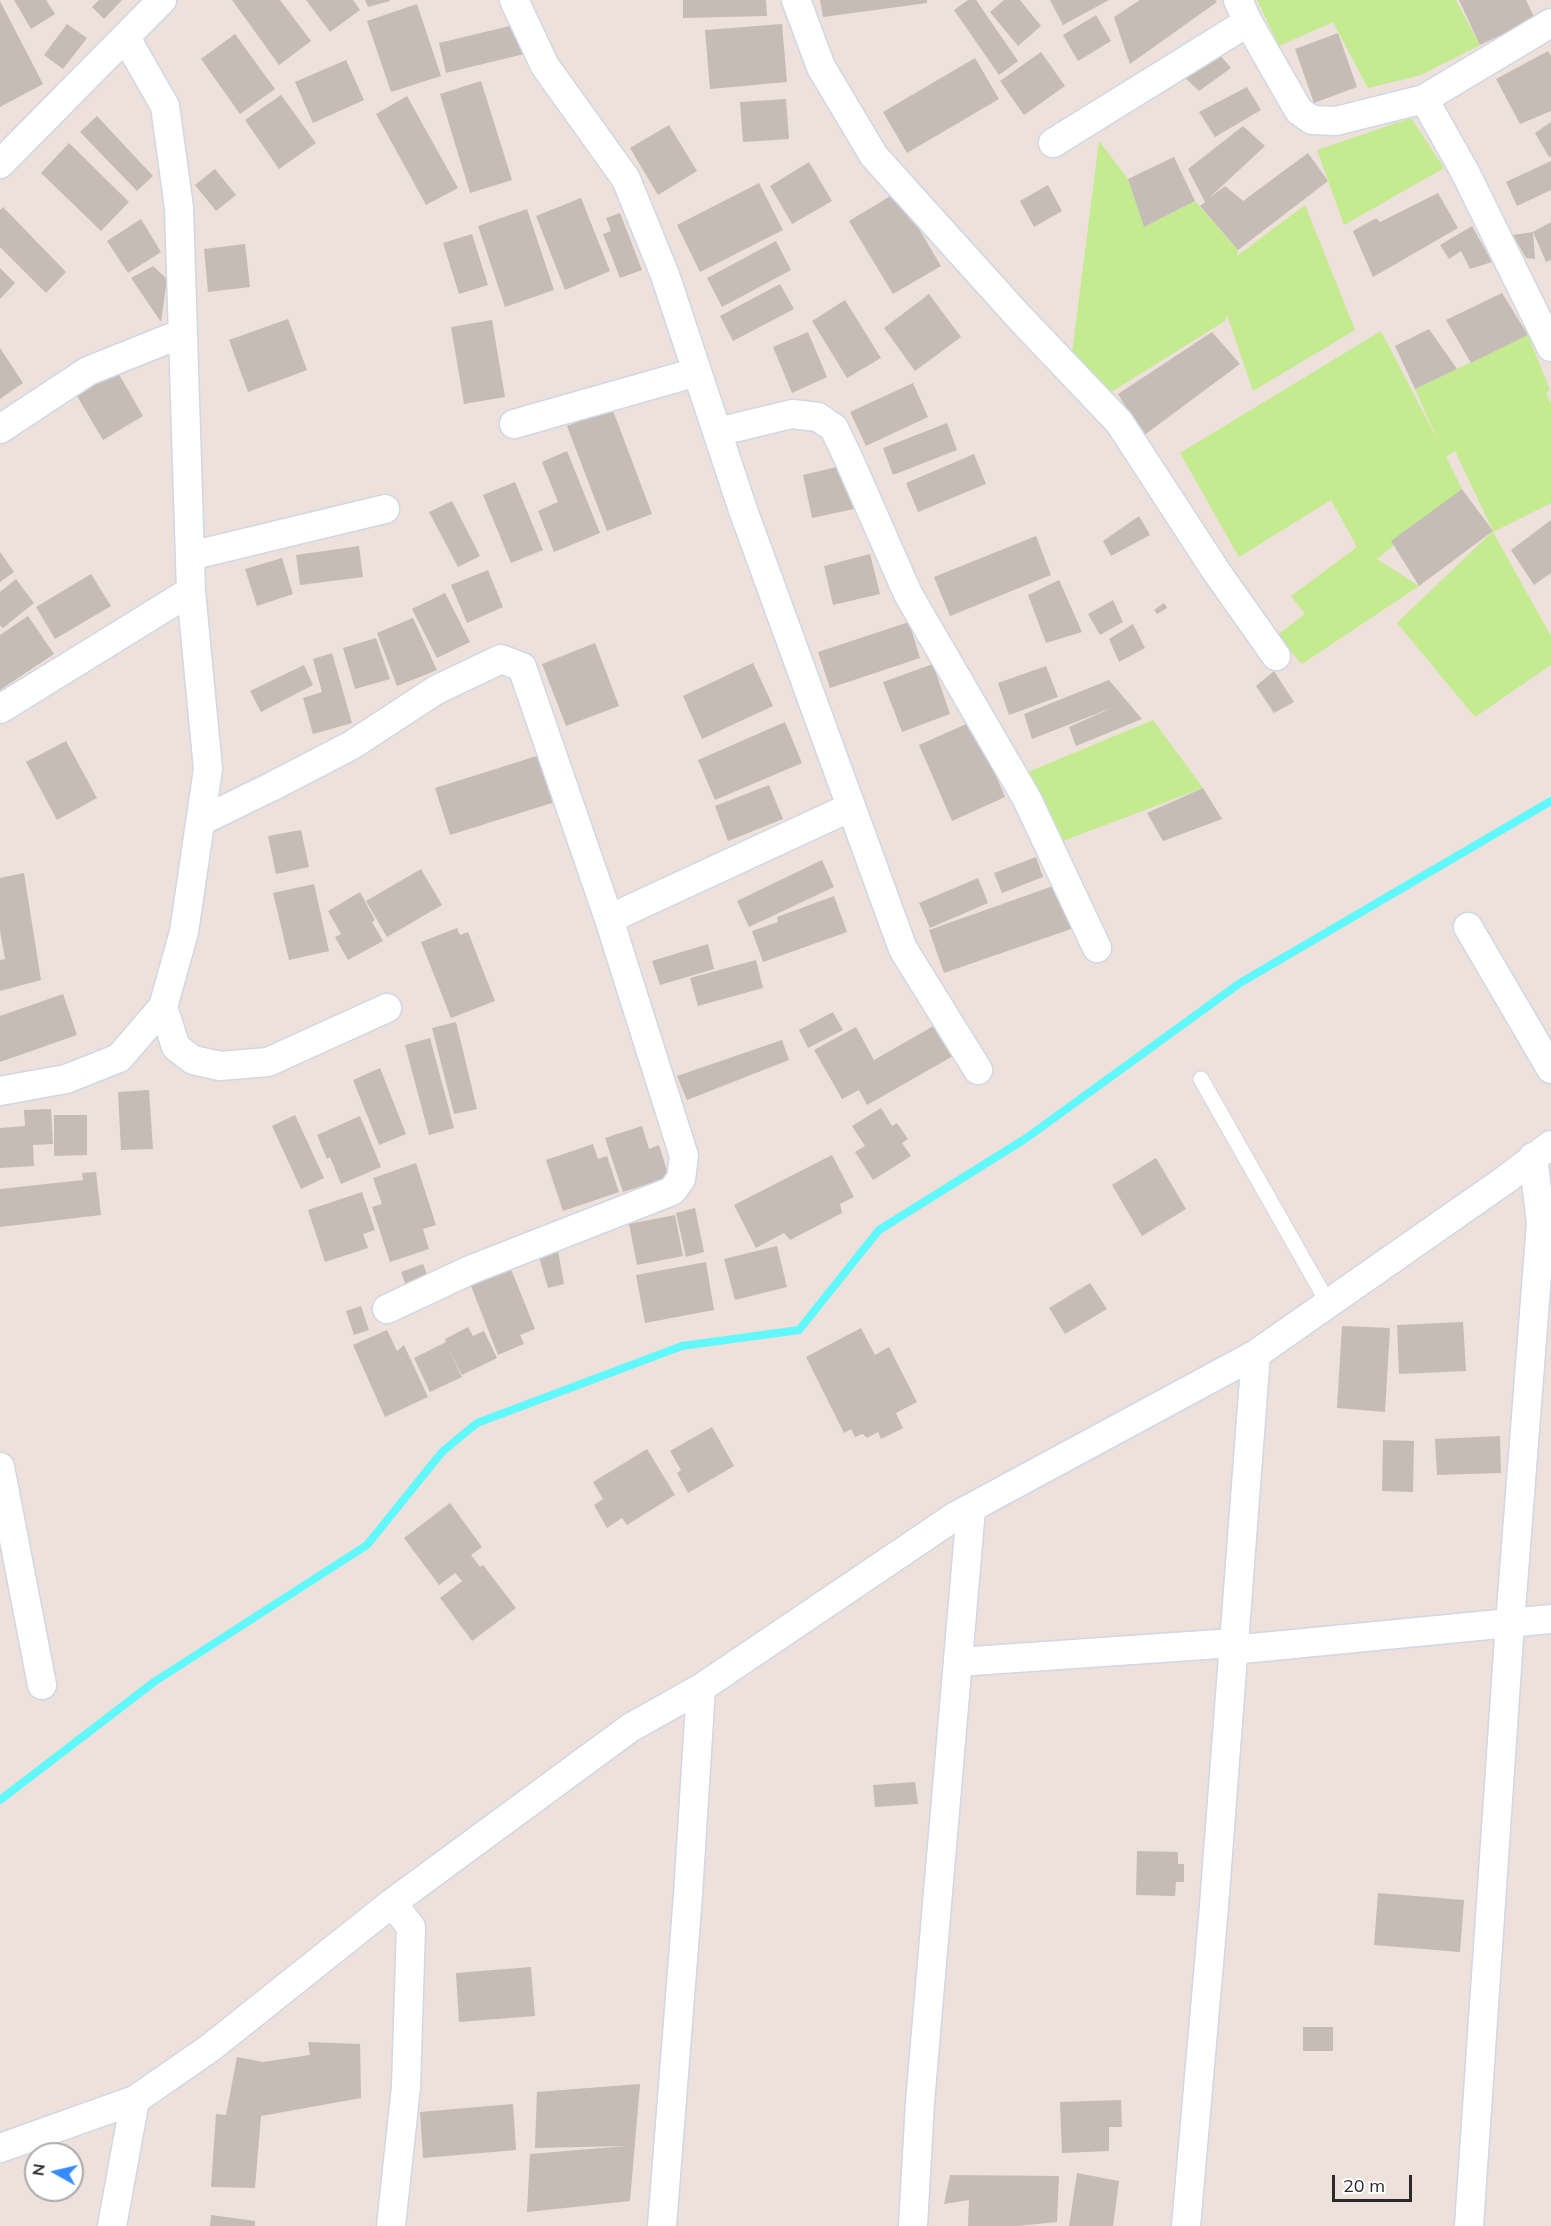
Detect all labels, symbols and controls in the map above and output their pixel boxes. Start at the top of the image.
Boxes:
north arrow [24,2142,84,2202]
text: N [27,2162,49,2177]
scale bar [1335,2163,1414,2201]
text: 20 m [1343,2174,1385,2197]

